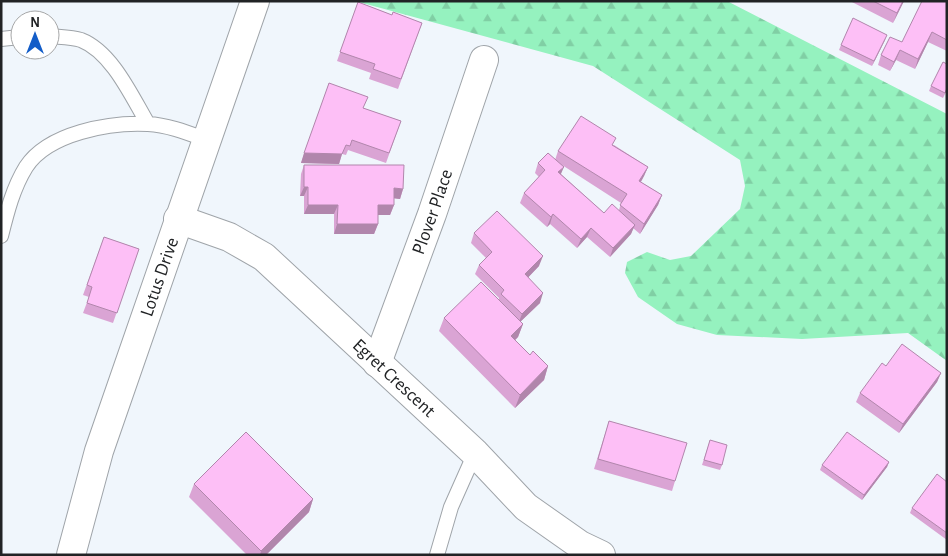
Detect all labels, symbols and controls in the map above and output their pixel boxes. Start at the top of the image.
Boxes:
north arrow [10,10,60,60]
text: N [30,16,40,30]
street label: Plover Place [408,167,456,257]
street label: Lotus Drive [137,235,182,319]
street label: Egret Crescent [349,335,439,421]

